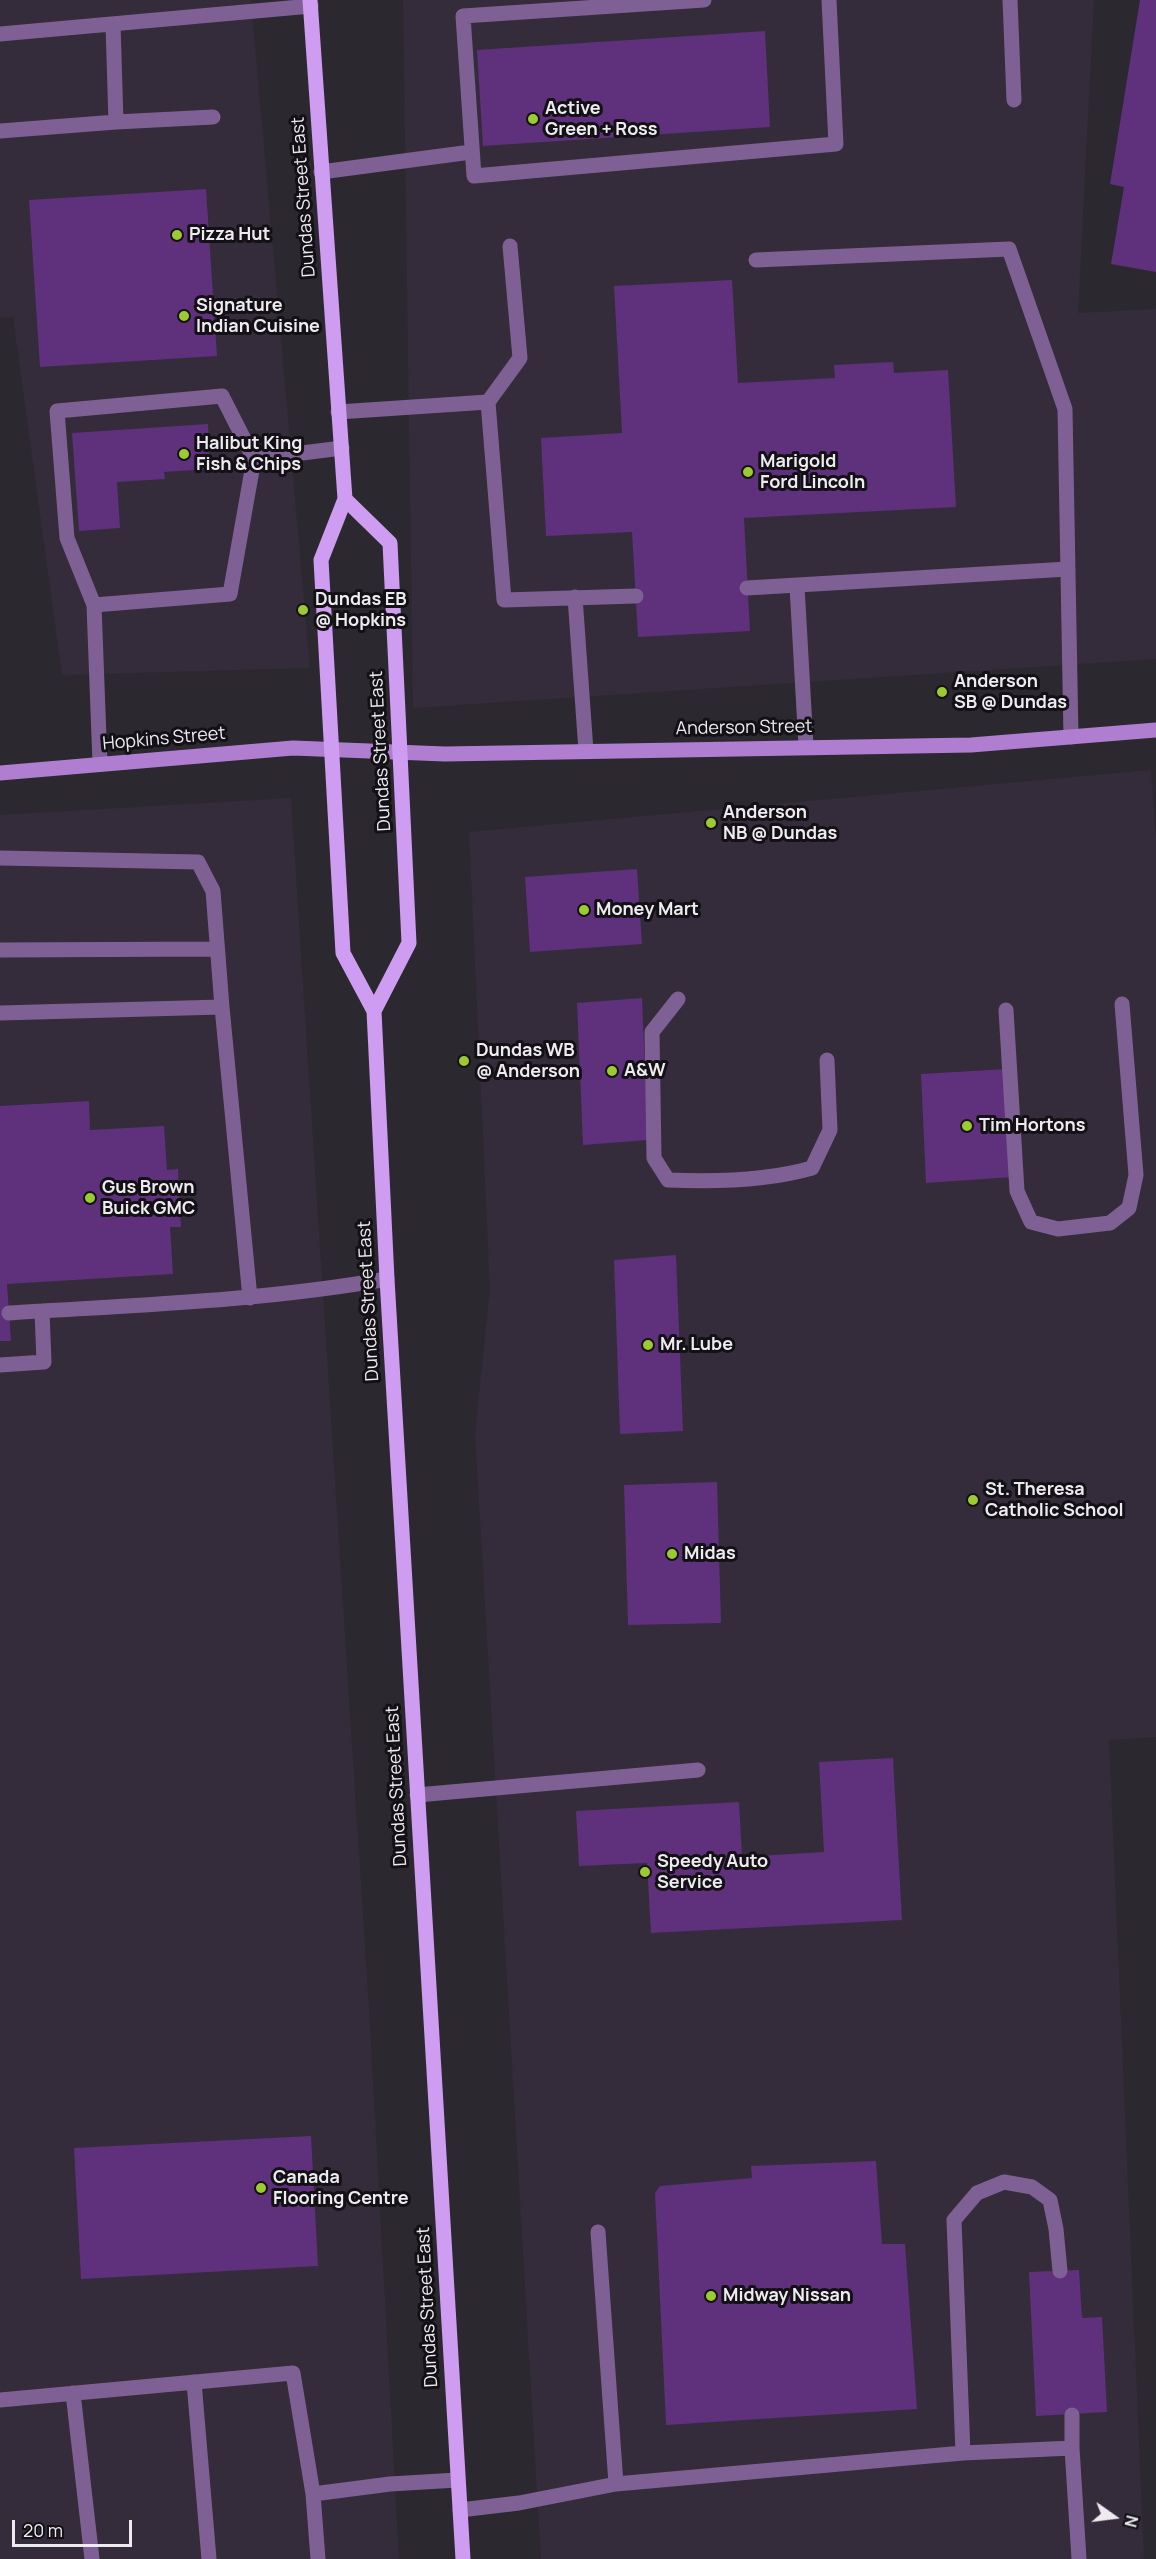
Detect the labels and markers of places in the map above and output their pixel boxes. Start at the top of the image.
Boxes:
place label: Active Green + Ross [545,98,658,140]
marker: Active Green + Ross [526,112,540,126]
place label: Pizza Hut [189,224,270,246]
marker: Pizza Hut [170,228,184,242]
place label: Signature Indian Cuisine [196,295,320,338]
marker: Signature Indian Cuisine [177,309,191,323]
place label: Halibut King Fish & Chips [196,433,302,476]
marker: Halibut King Fish & Chips [177,447,191,461]
place label: Marigold Ford Lincoln [760,451,865,494]
marker: Marigold Ford Lincoln [741,465,755,479]
place label: Dundas EB @ Hopkins [315,589,407,632]
marker: Dundas EB @ Hopkins [296,603,310,617]
place label: Anderson SB @ Dundas [954,671,1067,714]
marker: Anderson SB @ Dundas [935,685,949,699]
place label: Anderson NB @ Dundas [723,802,837,844]
marker: Anderson NB @ Dundas [704,816,718,830]
place label: Money Mart [596,899,699,921]
marker: Money Mart [577,903,591,917]
place label: Dundas WB @ Anderson [476,1040,580,1082]
marker: Dundas WB @ Anderson [457,1054,471,1068]
place label: A&W [624,1060,666,1082]
marker: A&W [605,1064,619,1078]
place label: Tim Hortons [979,1115,1085,1137]
marker: Tim Hortons [960,1119,974,1133]
place label: Gus Brown Buick GMC [102,1177,195,1220]
marker: Gus Brown Buick GMC [83,1191,97,1205]
place label: Mr. Lube [660,1334,733,1356]
marker: Mr. Lube [641,1338,655,1352]
place label: St. Theresa Catholic School [985,1479,1124,1522]
marker: St. Theresa Catholic School [966,1493,980,1507]
place label: Midas [684,1543,736,1565]
marker: Midas [665,1547,679,1561]
place label: Speedy Auto Service [657,1851,768,1894]
marker: Speedy Auto Service [638,1865,652,1879]
place label: Canada Flooring Centre [273,2167,409,2210]
marker: Canada Flooring Centre [254,2181,268,2195]
place label: Midway Nissan [723,2285,851,2307]
marker: Midway Nissan [704,2289,718,2303]

